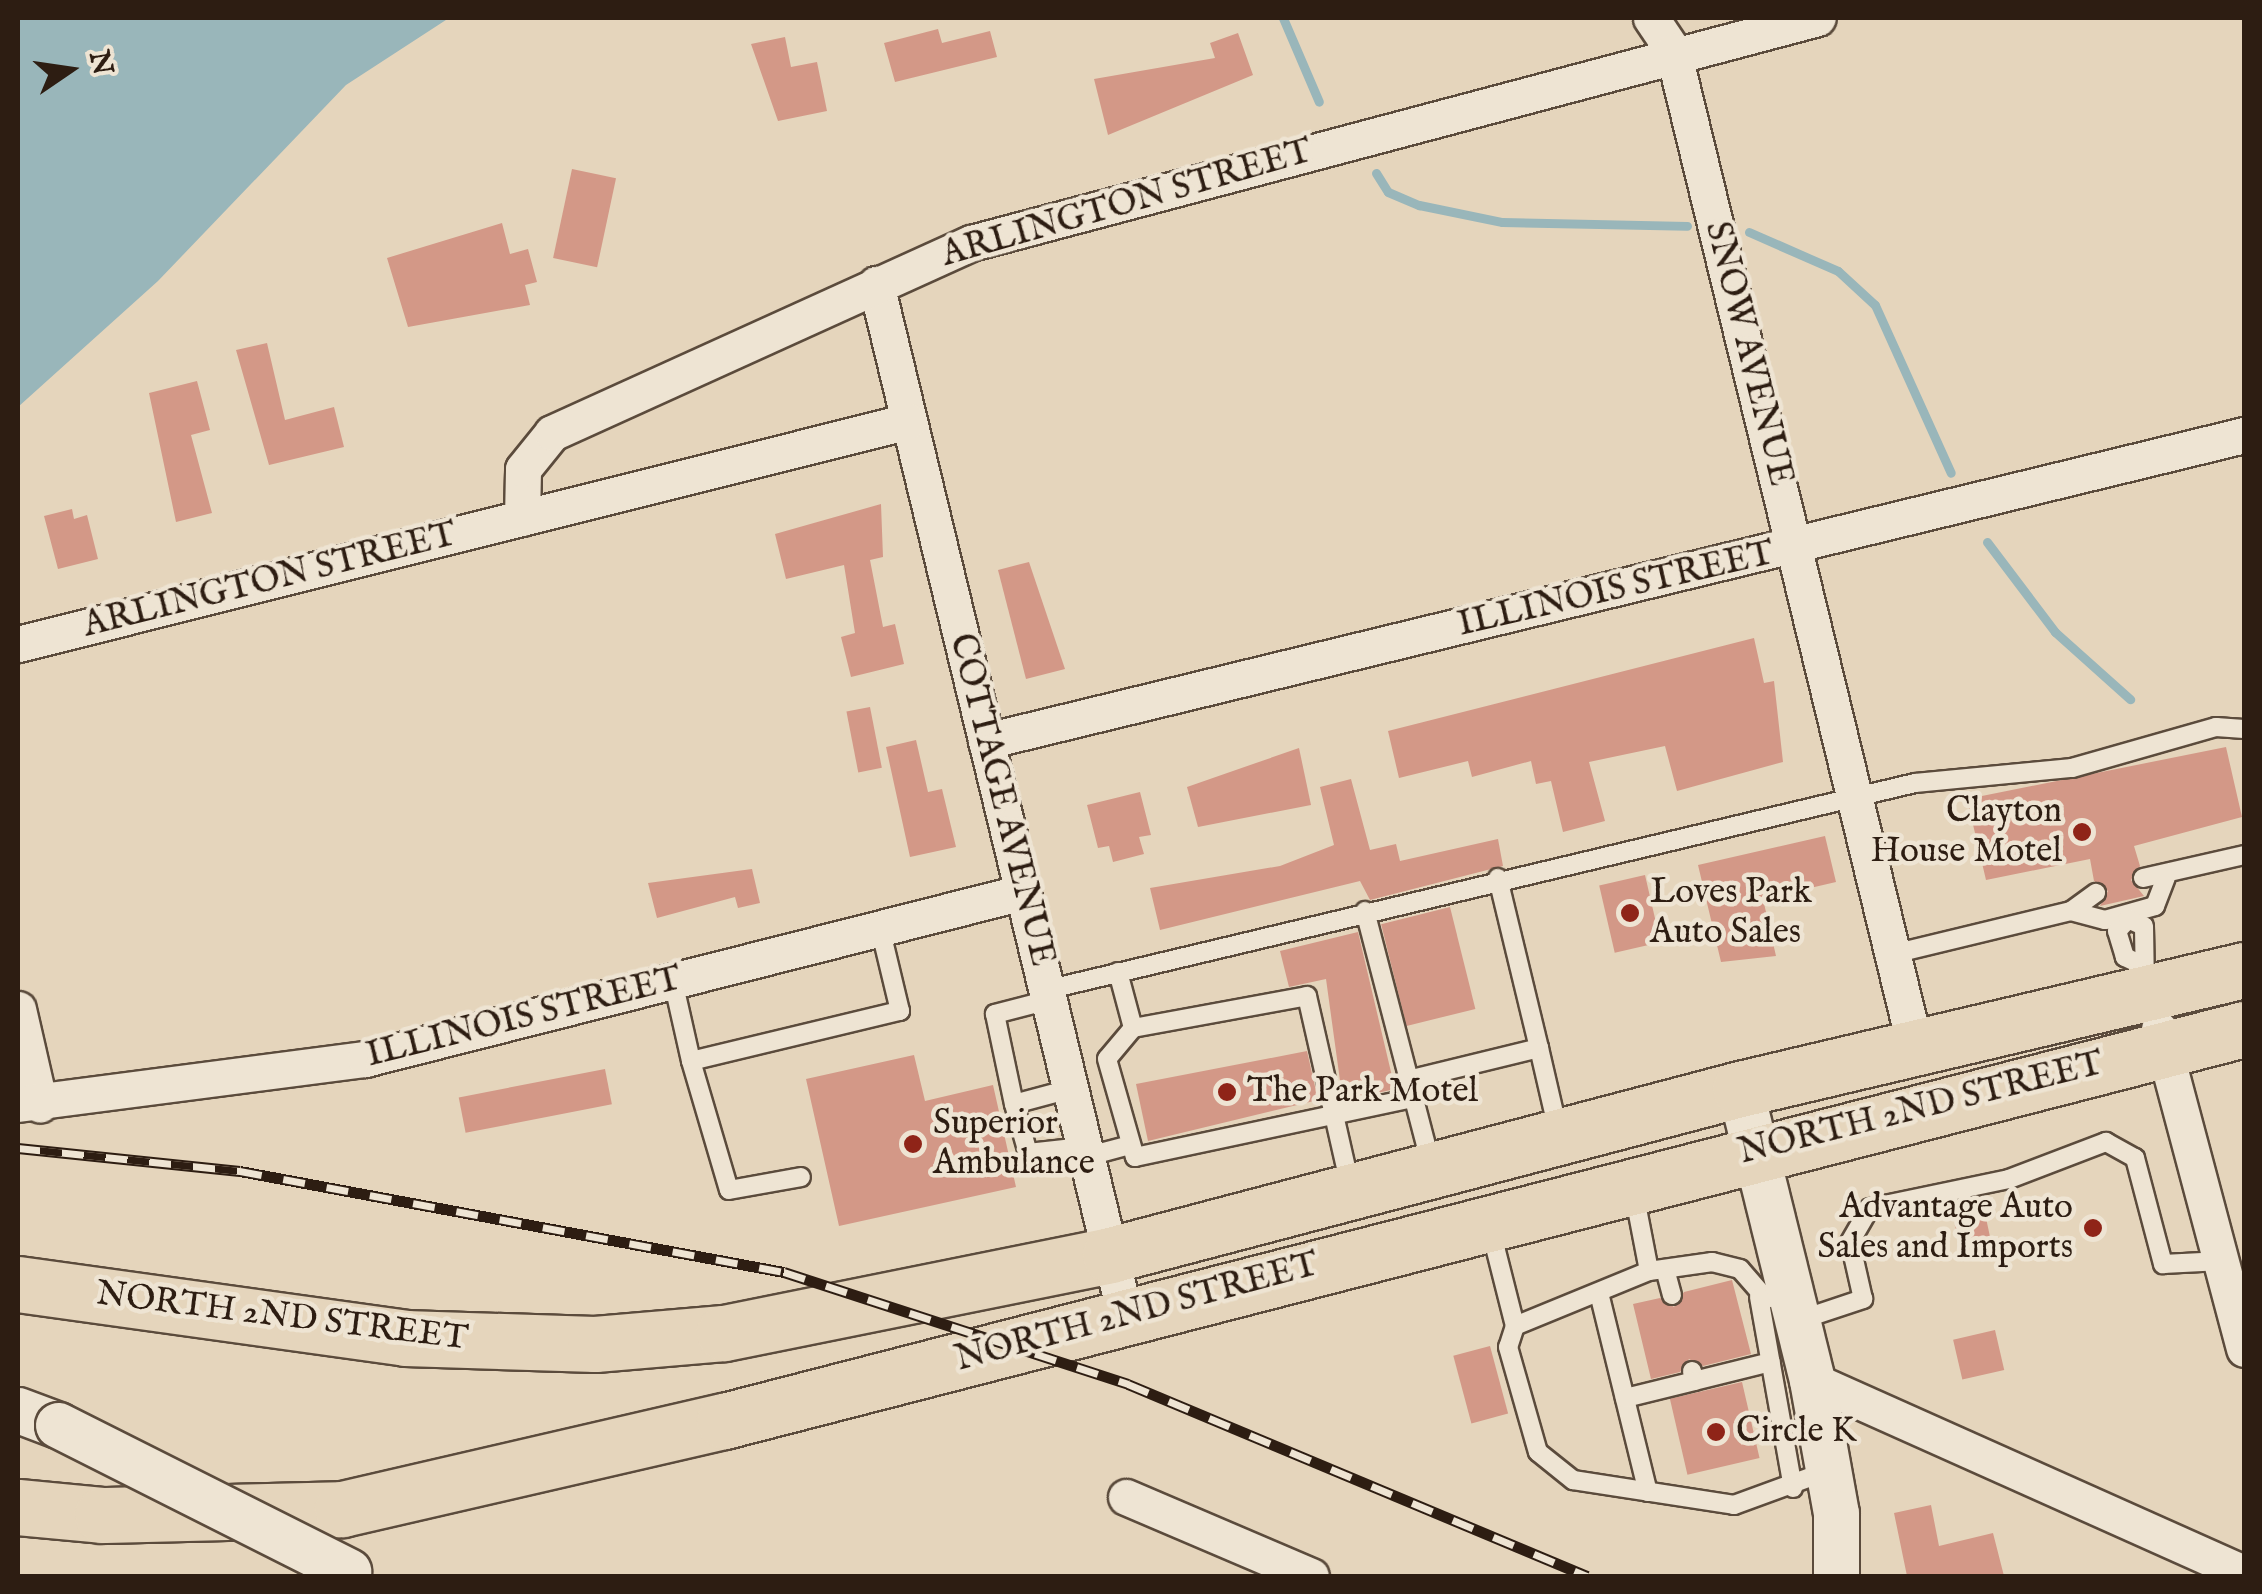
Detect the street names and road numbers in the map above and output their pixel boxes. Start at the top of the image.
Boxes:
street label: ARLINGTON STREET [937,131,1317,277]
street label: SNOW AVENUE [1695,218,1801,490]
street label: ARLINGTON STREET [79,514,461,648]
street label: ILLINOIS STREET [1454,533,1778,647]
street label: COTTAGE AVENUE [939,630,1063,970]
street label: ILLINOIS STREET [362,959,686,1077]
street label: NORTH 2ND STREET [1735,1043,2107,1175]
street label: NORTH 2ND STREET [951,1244,1323,1382]
street label: NORTH 2ND STREET [94,1273,470,1361]

